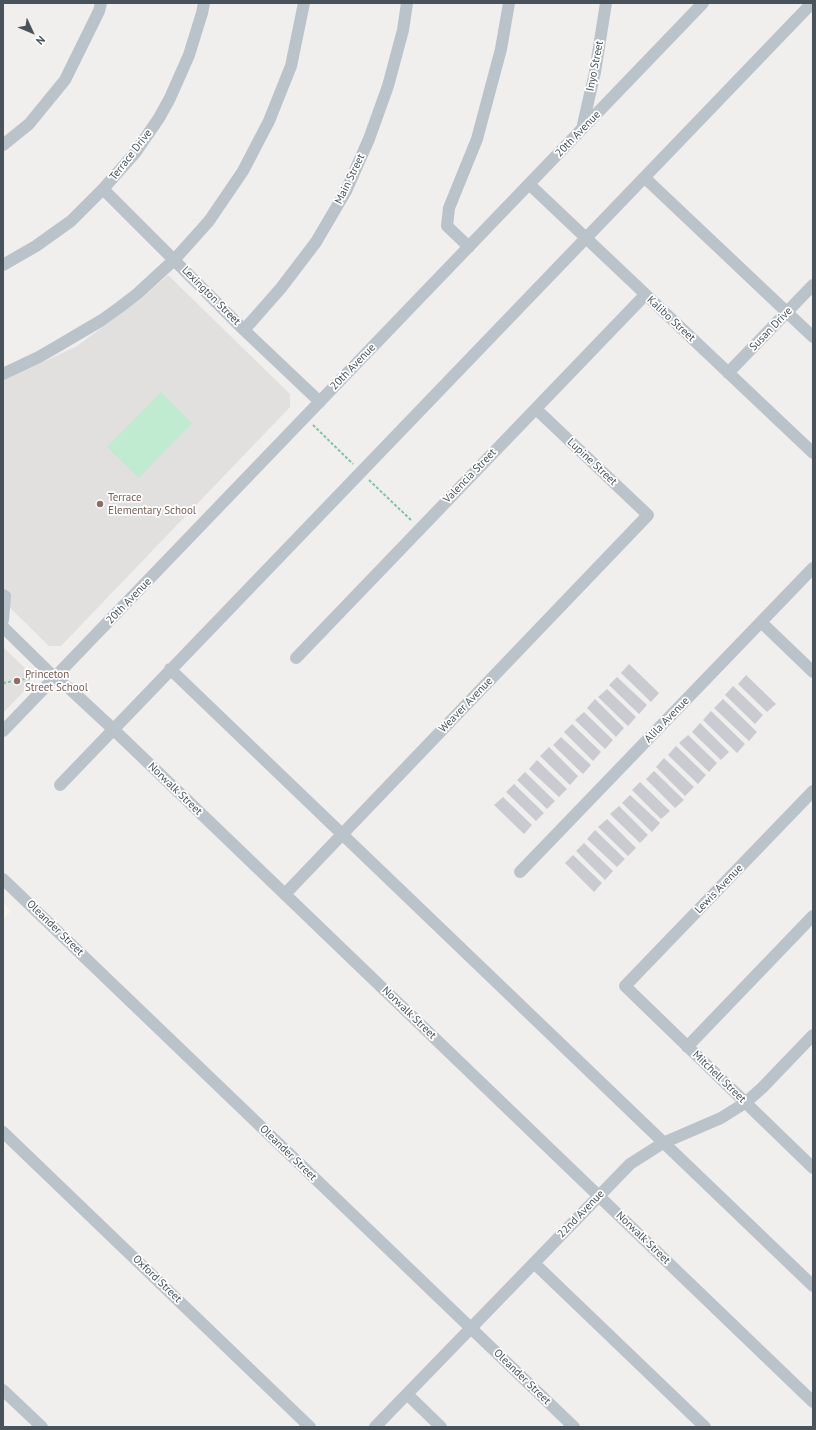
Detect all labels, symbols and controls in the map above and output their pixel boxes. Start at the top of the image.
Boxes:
north arrow [12,12,52,52]
text: N [33,33,48,48]
street label: Inyo Street [584,40,606,92]
street label: 20th Avenue [553,108,603,160]
street label: Terrace Drive [107,127,155,183]
street label: Main Street [332,152,368,206]
street label: Lexington Street [179,264,243,328]
street label: Kalibo Street [644,293,698,345]
street label: Susan Drive [747,304,795,354]
street label: 20th Avenue [328,341,378,393]
street label: Lupine Street [564,436,620,488]
street label: Valencia Street [441,446,499,506]
place label: Terrace Elementary School [108,491,196,517]
marker: Terrace Elementary School [95,499,105,509]
street label: 20th Avenue [104,575,154,627]
place label: Princeton Street School [25,668,88,694]
street label: Weaver Avenue [436,675,496,735]
marker: Princeton Street School [12,676,22,686]
street label: Alila Avenue [642,694,692,746]
street label: Norwalk Street [145,760,205,818]
street label: Lewis Avenue [692,862,746,916]
street label: Oleander Street [24,898,86,958]
street label: Norwalk Street [379,984,439,1042]
street label: Mitchell Street [689,1048,749,1106]
street label: Oleander Street [257,1123,319,1183]
street label: 22nd Avenue [555,1187,607,1241]
street label: Norwalk Street [613,1209,673,1267]
street label: Oxford Street [130,1252,184,1306]
street label: Oleander Street [491,1347,553,1407]

